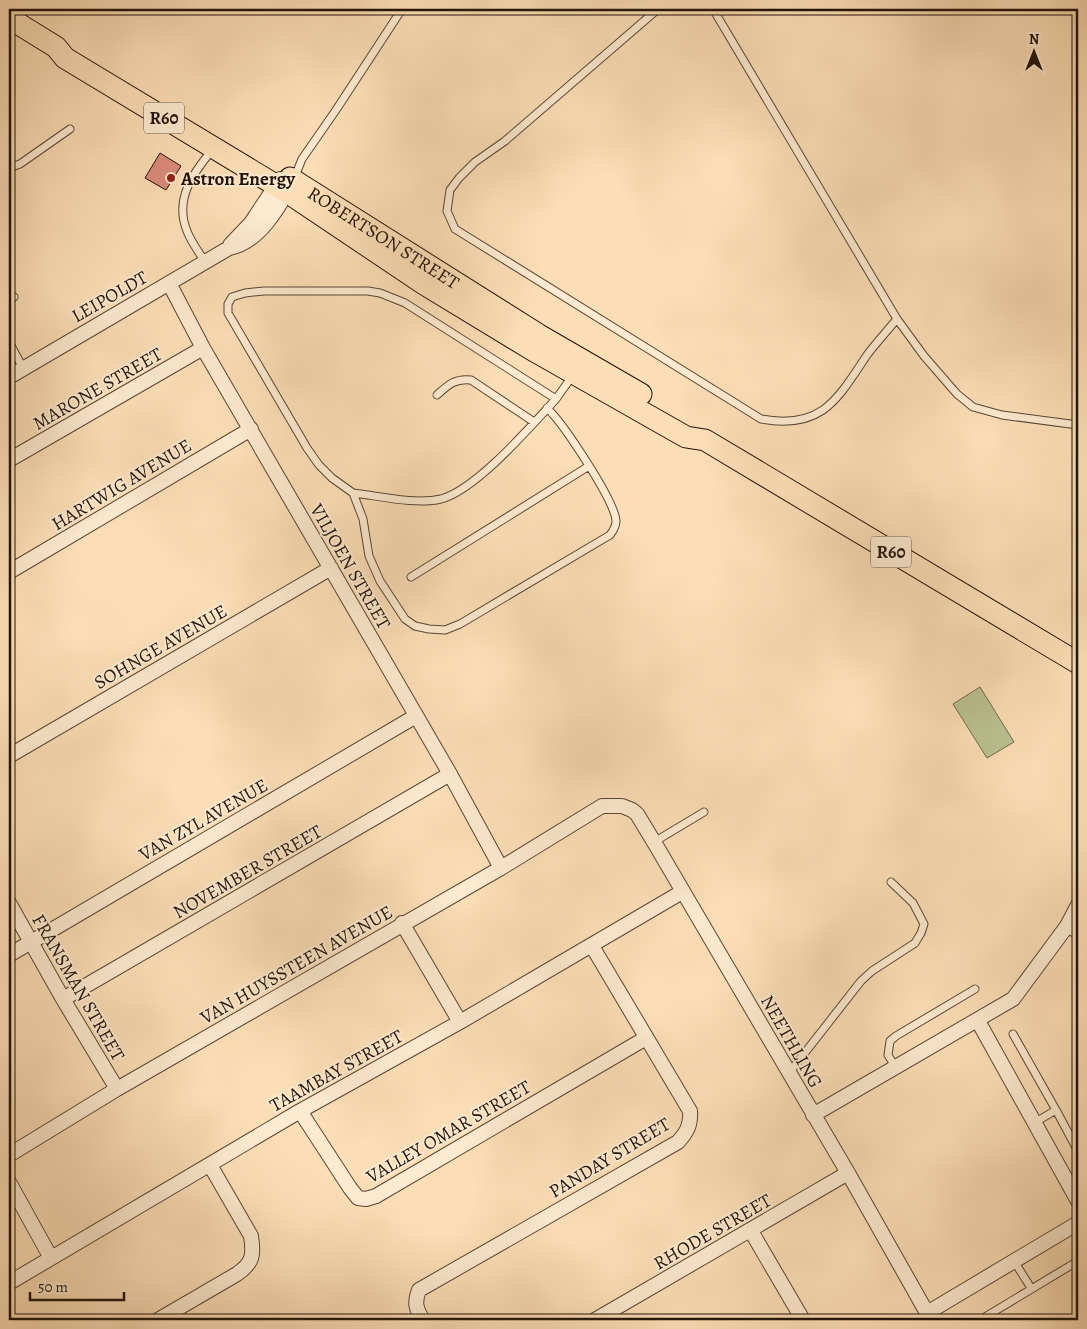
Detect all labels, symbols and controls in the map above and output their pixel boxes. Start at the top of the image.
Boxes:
north arrow [1010,28,1060,78]
text: N [1029,30,1039,49]
road number: R60 [144,102,184,134]
place label: Astron Energy [180,166,296,192]
marker: Astron Energy [165,172,177,184]
street label: ROBERTSON STREET [303,180,465,296]
street label: LEIPOLDT [67,264,153,329]
street label: MARONE STREET [28,341,167,436]
street label: HARTWIG AVENUE [47,433,196,537]
street label: VILJOEN STREET [303,498,397,635]
road number: R60 [871,536,911,568]
street label: SOHNGE AVENUE [89,598,232,696]
street label: VAN ZYL AVENUE [133,772,273,868]
street label: NOVEMBER STREET [168,818,327,925]
street label: VAN HUYSSTEEN AVENUE [195,899,397,1031]
street label: FRANSMAN STREET [25,909,131,1066]
street label: NEETHLING [754,990,828,1093]
street label: TAAMBAY STREET [265,1023,408,1118]
street label: VALLEY OMAR STREET [361,1074,536,1190]
street label: PANDAY STREET [544,1111,676,1204]
street label: RHODE STREET [649,1187,777,1276]
scale bar [30,1269,124,1301]
text: 50 m [38,1277,68,1297]

